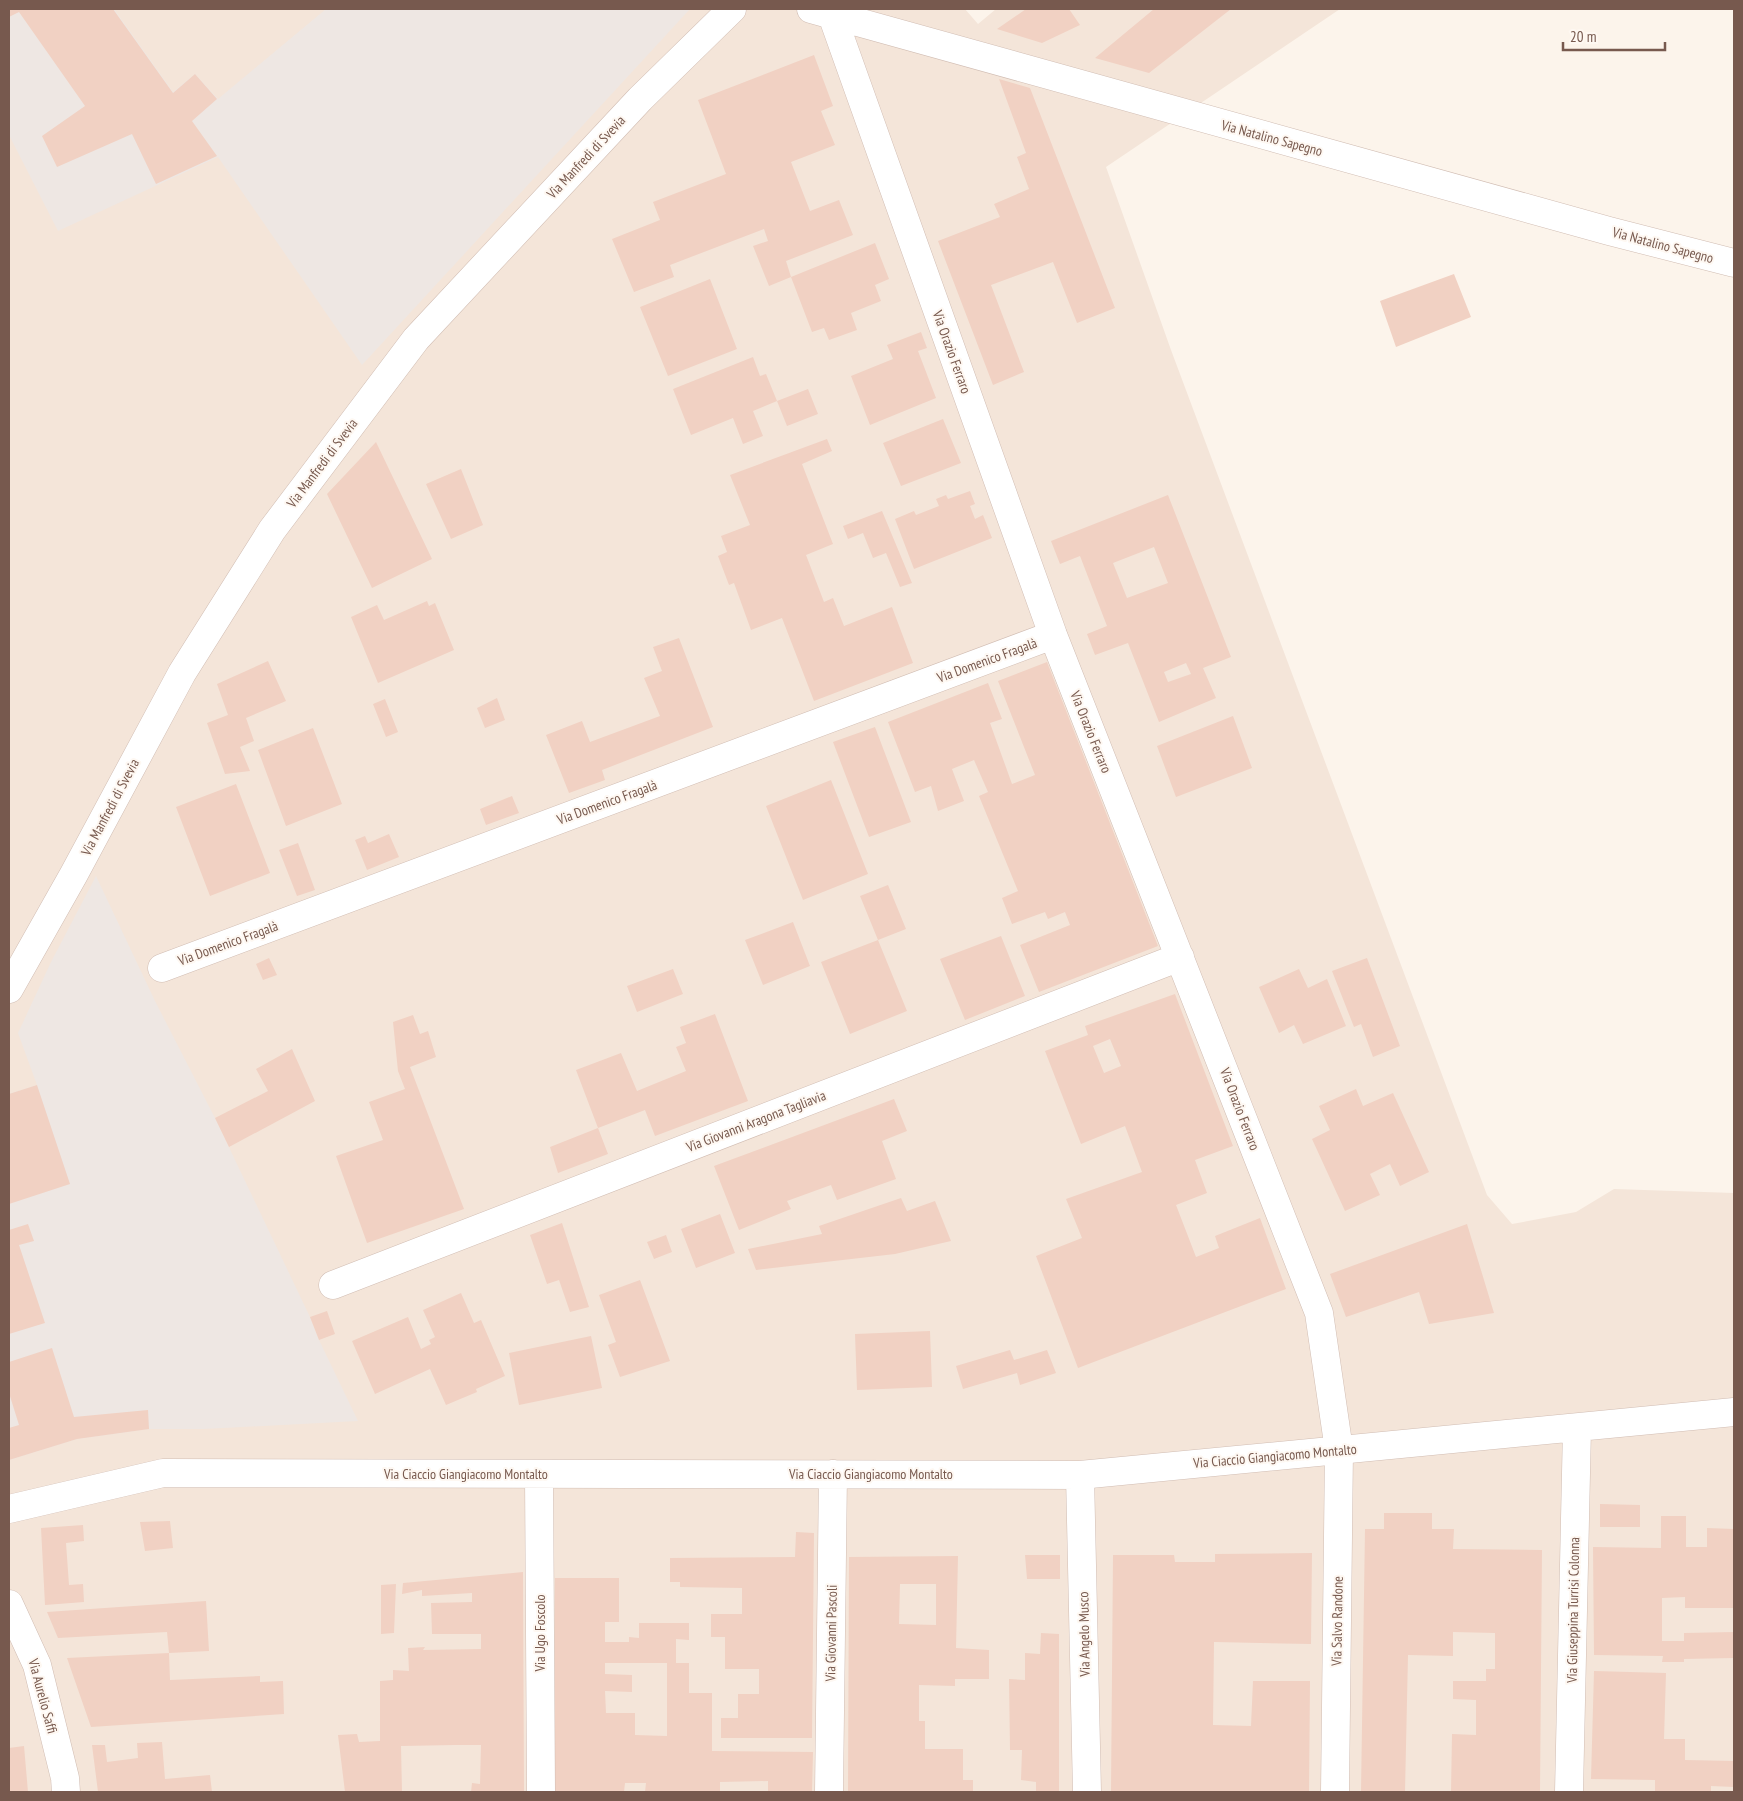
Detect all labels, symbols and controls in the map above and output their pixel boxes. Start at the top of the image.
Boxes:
scale bar [1563,20,1666,52]
text: 20 m [1570,27,1596,46]
street label: Via Manfredi di Svevia [542,112,629,203]
street label: Via Natalino Sapegno [1219,116,1324,160]
street label: Via Natalino Sapegno [1610,223,1715,267]
street label: Via Orazio Ferraro [928,307,975,396]
street label: Via Manfredi di Svevia [282,415,361,512]
street label: Via Domenico Fragalà [934,634,1039,687]
street label: Via Orazio Ferraro [1066,687,1116,776]
street label: Via Manfredi di Svevia [76,755,143,859]
street label: Via Domenico Fragalà [554,776,659,829]
street label: Via Domenico Fragalà [175,917,280,970]
street label: Via Orazio Ferraro [1216,1064,1264,1153]
street label: Via Giovanni Aragona Tagliavia [683,1086,828,1156]
street label: Via Ciaccio Giangiacomo Montalto [1192,1440,1357,1472]
street label: Via Ciaccio Giangiacomo Montalto [383,1465,548,1483]
street label: Via Ciaccio Giangiacomo Montalto [788,1465,953,1483]
street label: Via Giuseppina Turrisi Colonna [1563,1537,1583,1684]
street label: Via Salvo Randone [1327,1576,1347,1667]
street label: Via Giovanni Pascoli [821,1585,841,1682]
street label: Via Angelo Musco [1074,1591,1094,1678]
street label: Via Ugo Foscolo [531,1594,549,1673]
street label: Via Aurelio Saffi [24,1656,62,1735]

